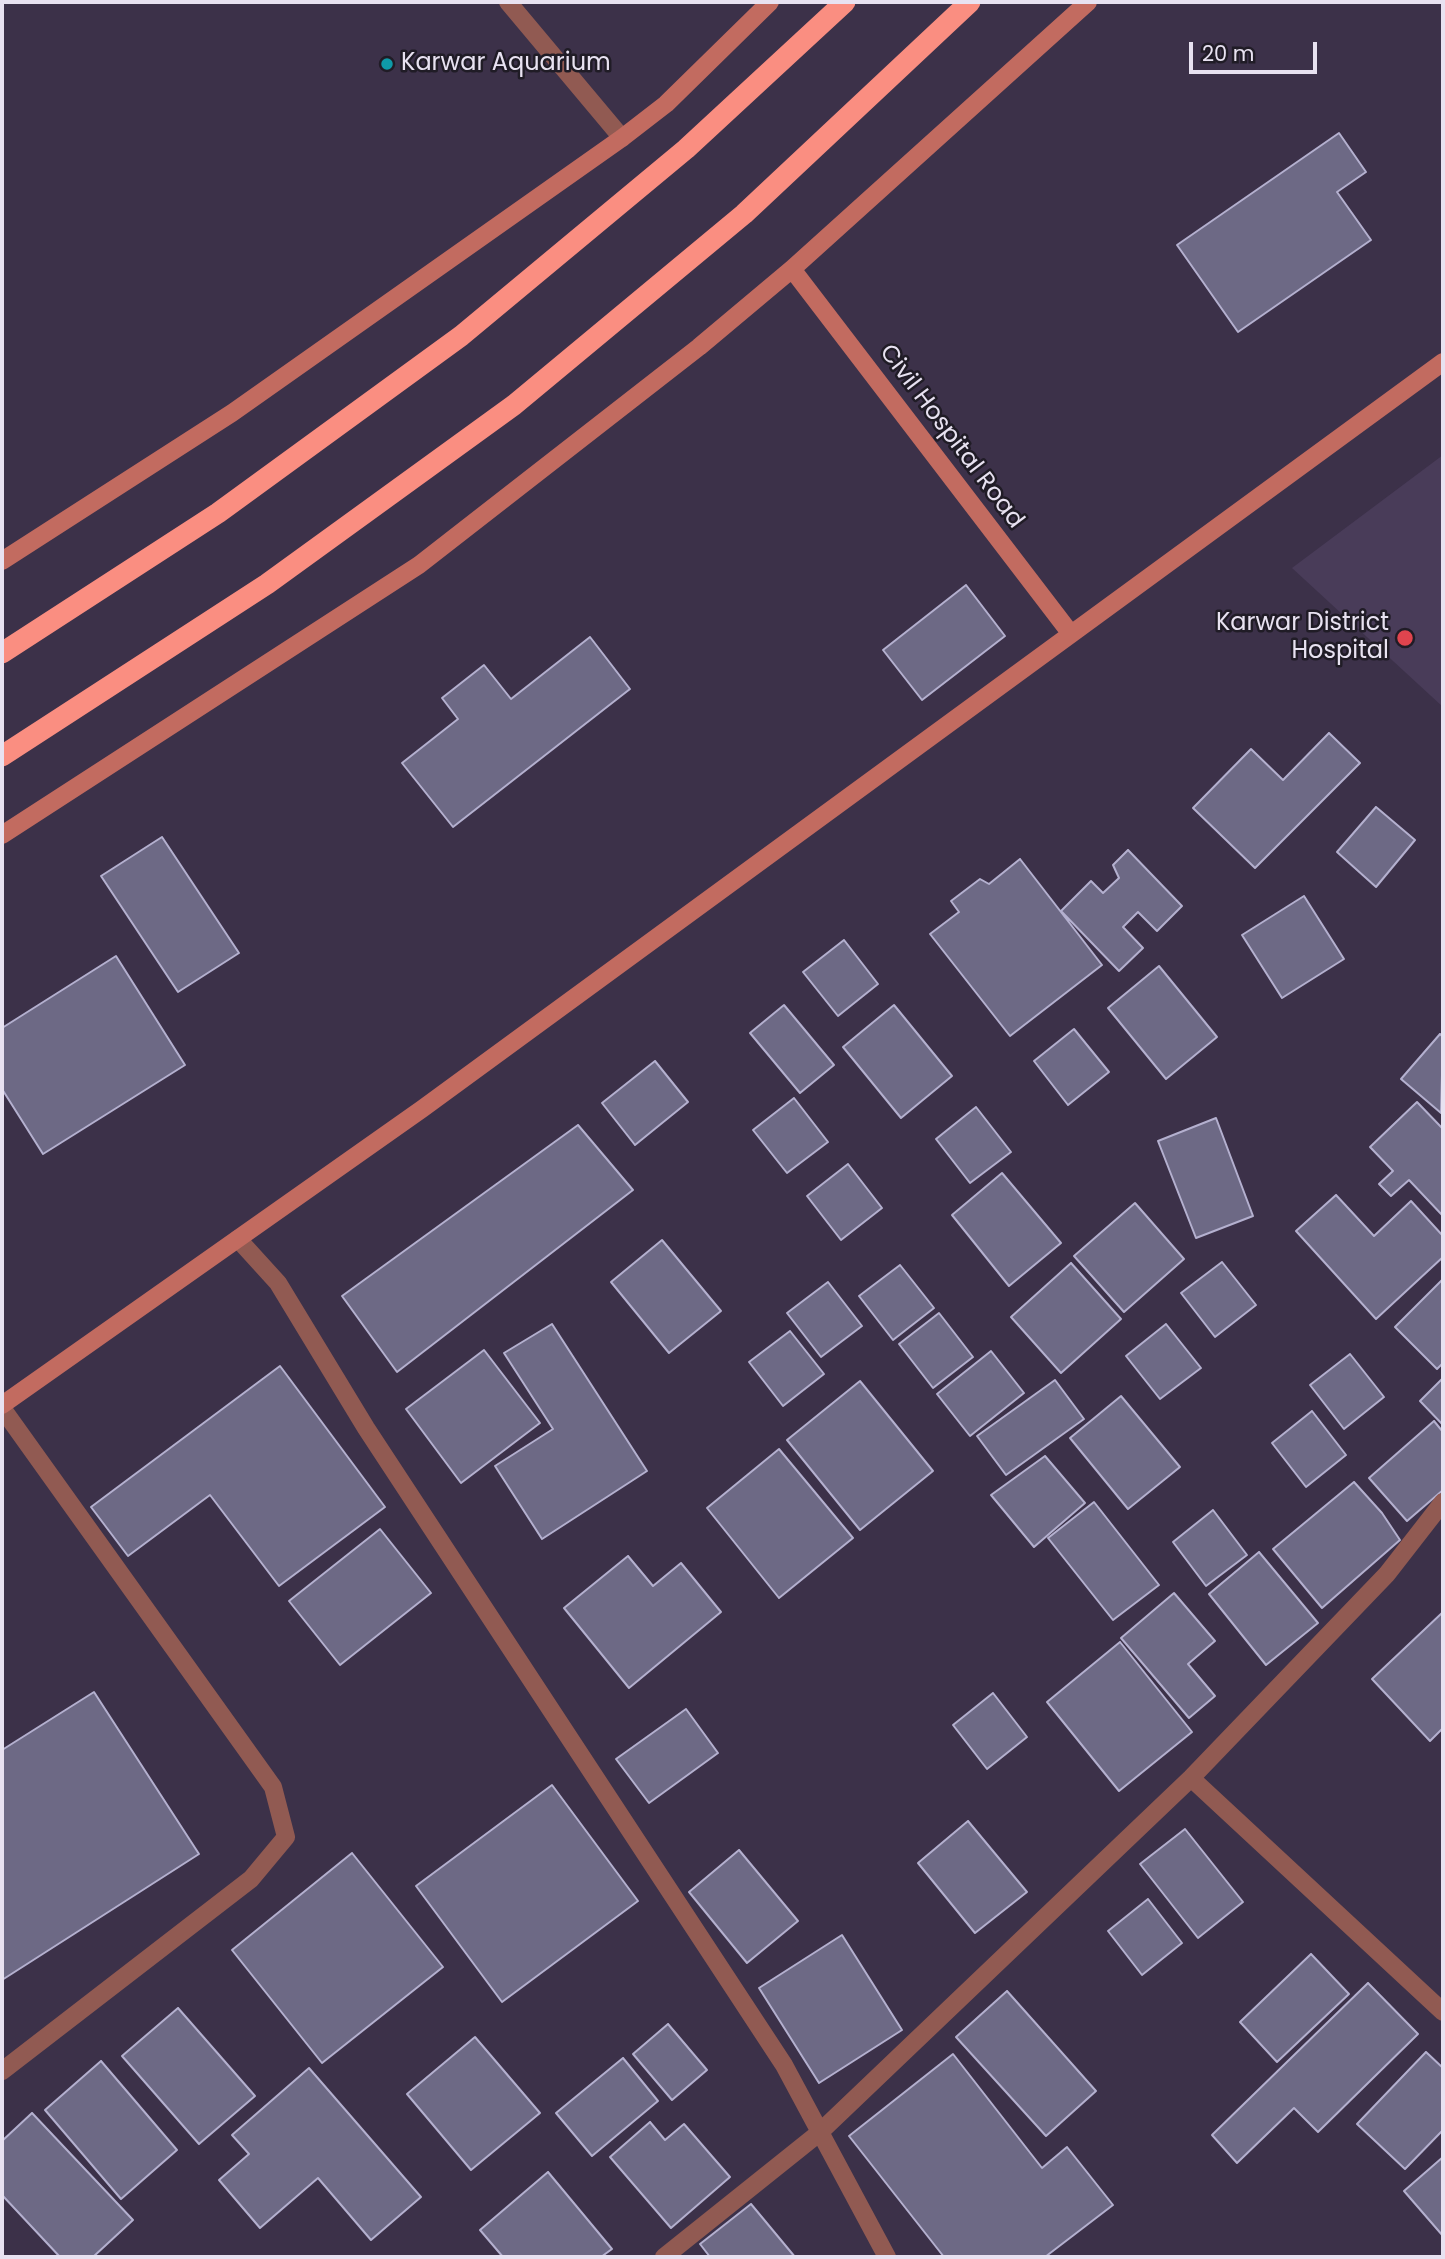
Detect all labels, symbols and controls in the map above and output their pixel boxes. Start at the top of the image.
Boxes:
scale bar [1193,28,1321,72]
text: 20 m [1202,39,1255,68]
place label: Karwar Aquarium [401,50,611,78]
marker: Karwar Aquarium [379,56,395,72]
street label: Civil Hospital Road [873,340,1029,534]
place label: Karwar District Hospital [1216,610,1389,666]
marker: Karwar District Hospital [1395,628,1415,648]

